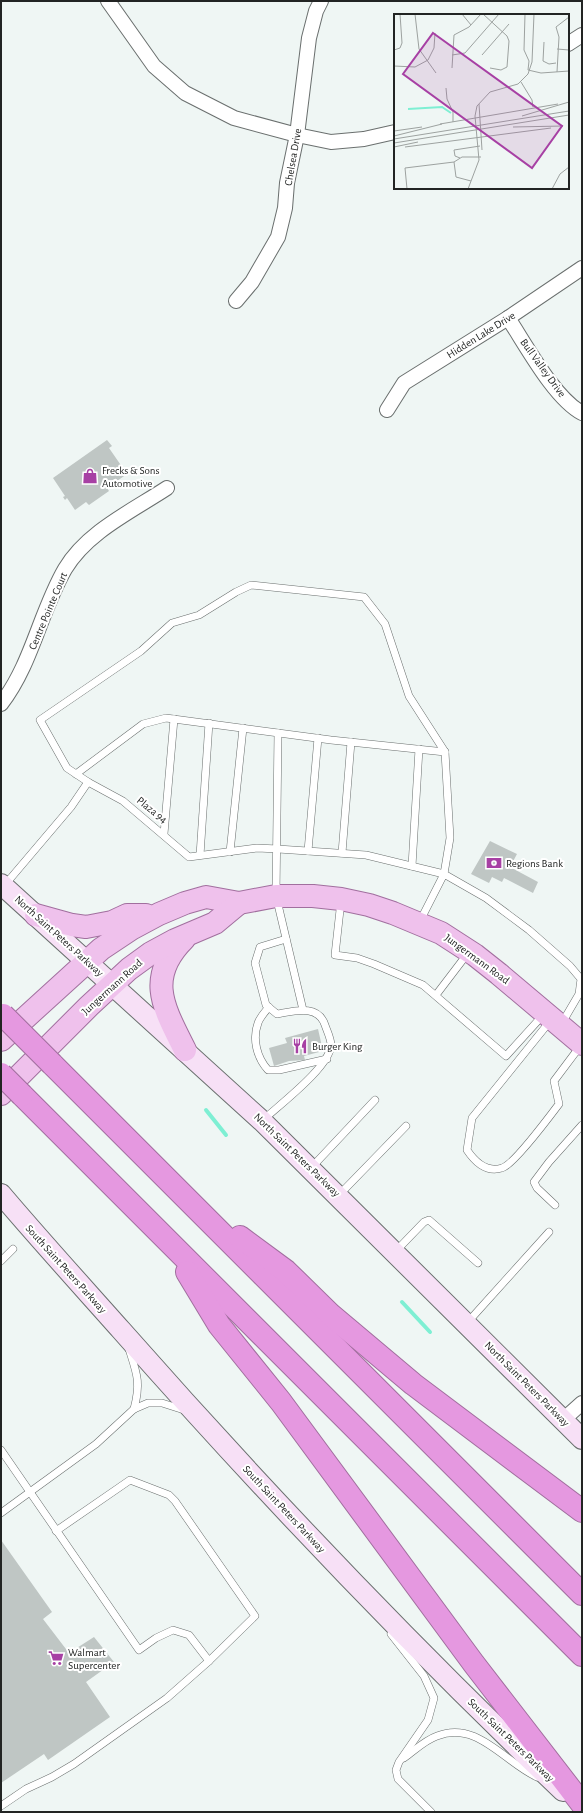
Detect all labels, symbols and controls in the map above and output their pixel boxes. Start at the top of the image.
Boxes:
inset map [394,14,569,189]
street label: Chelsea Drive [283,127,303,187]
street label: Hidden Lake Drive [445,310,517,360]
street label: Bull Valley Drive [518,337,568,399]
place label: Frecks & Sons Automotive [102,465,160,489]
shop icon: Frecks & Sons Automotive [81,467,99,485]
street label: Centre Pointe Court [27,570,69,651]
street label: Plaza 94 [135,795,169,825]
bank icon: Regions Bank [485,854,503,872]
place label: Regions Bank [506,858,563,869]
street label: North Saint Peters Parkway [13,893,106,979]
street label: Jungermann Road [443,932,512,986]
street label: Jungermann Road [80,957,145,1017]
restaurant icon: Burger King [291,1037,309,1055]
place label: Burger King [312,1041,363,1052]
street label: North Saint Peters Parkway [252,1111,342,1199]
street label: South Saint Peters Parkway [24,1223,109,1316]
street label: North Saint Peters Parkway [482,1339,572,1429]
street label: South Saint Peters Parkway [241,1463,327,1555]
place label: Walmart Supercenter [68,1647,120,1671]
supermarket icon: Walmart Supercenter [47,1649,65,1667]
street label: South Saint Peters Parkway [466,1696,556,1784]

